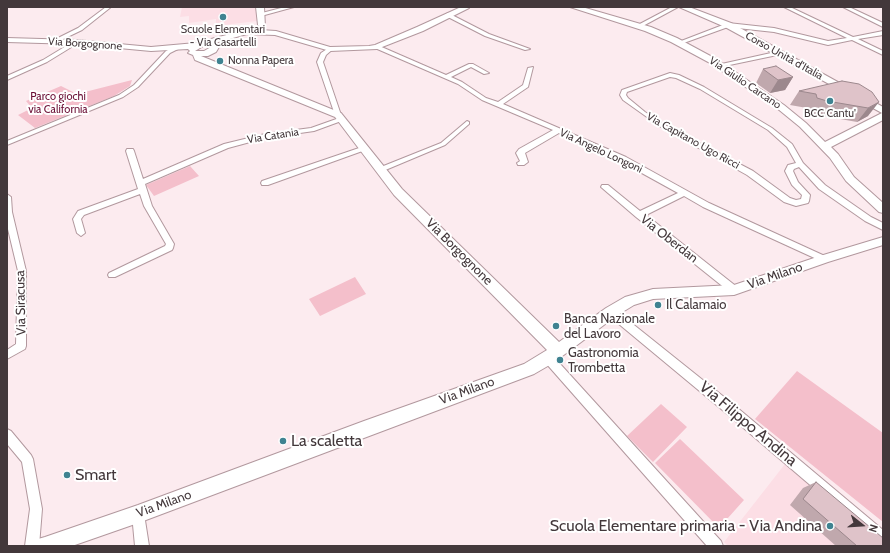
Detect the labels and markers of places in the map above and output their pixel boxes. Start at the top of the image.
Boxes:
marker: Scuole Elementari - Via Casartelli [218,12,228,22]
place label: Scuole Elementari - Via Casartelli [181,23,265,49]
place label: Nonna Papera [228,54,294,68]
marker: Nonna Papera [215,56,225,66]
marker: BCC Cantu' [825,96,835,106]
place label: BCC Cantu' [804,107,856,121]
place label: Il Calamaio [666,297,726,313]
marker: Il Calamaio [653,300,663,310]
place label: Banca Nazionale del Lavoro [564,311,655,342]
marker: Banca Nazionale del Lavoro [551,321,561,331]
place label: Gastronomia Trombetta [568,345,639,376]
marker: Gastronomia Trombetta [555,355,565,365]
place label: La scaletta [291,431,362,451]
marker: La scaletta [278,436,288,446]
place label: Smart [75,465,116,485]
marker: Smart [62,470,72,480]
place label: Scuola Elementare primaria - Via Andina [550,516,822,536]
marker: Scuola Elementare primaria - Via Andina [825,521,835,531]

